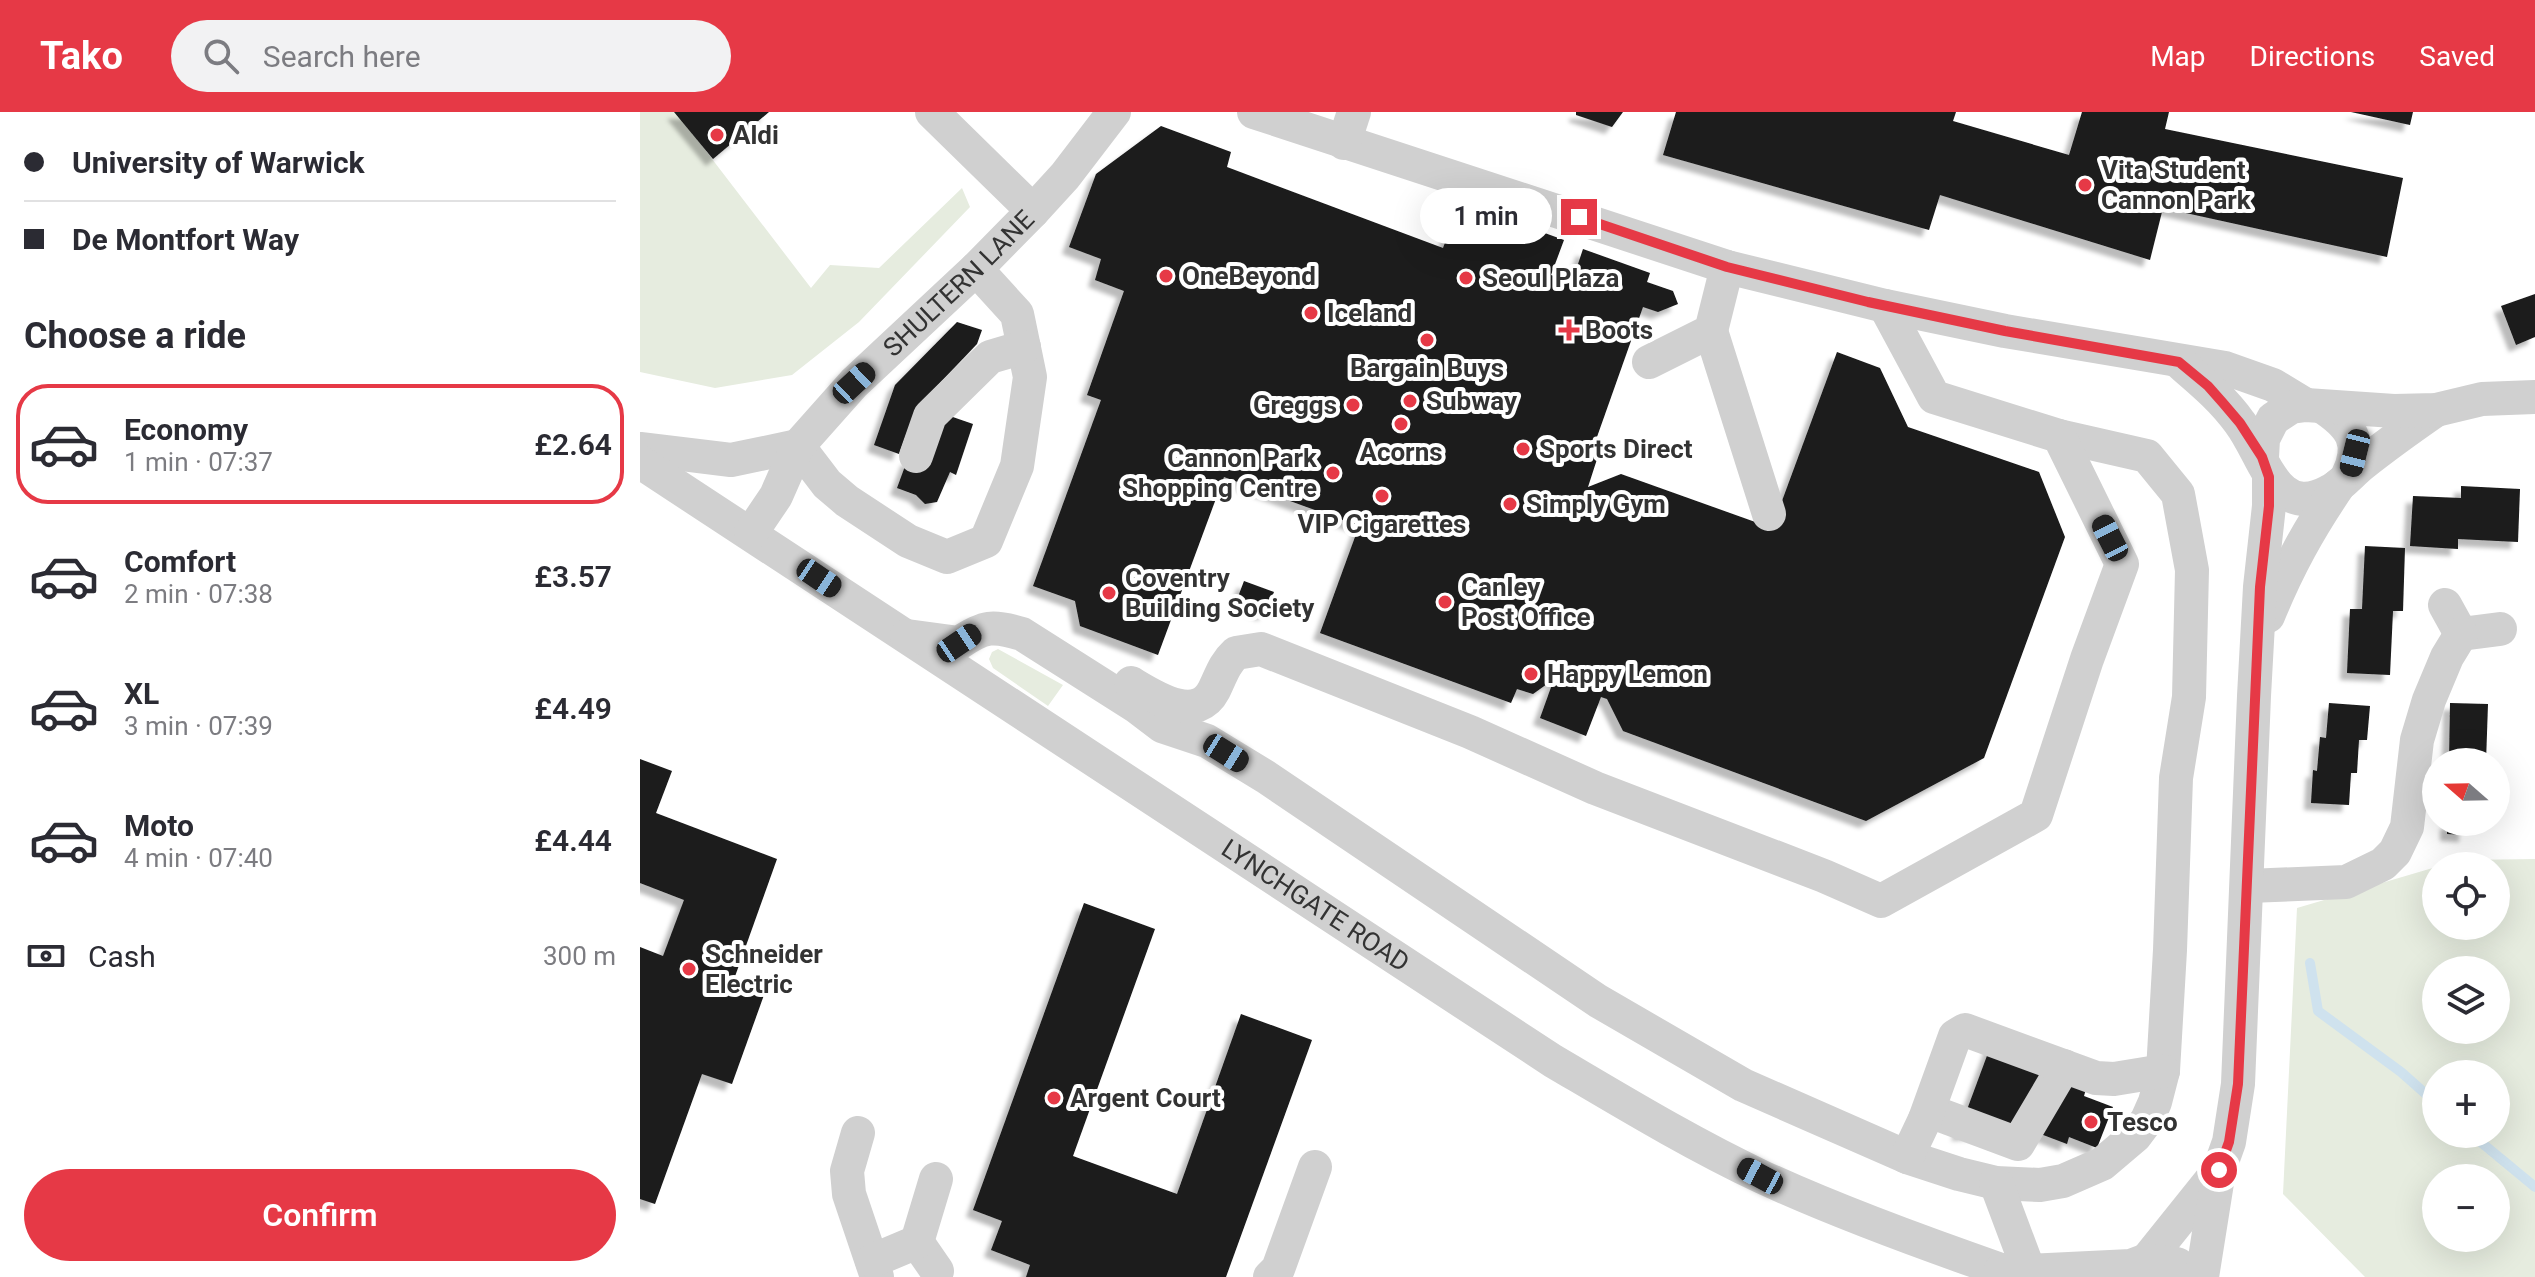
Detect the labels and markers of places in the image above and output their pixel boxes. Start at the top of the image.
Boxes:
place label: Aldi [733,120,779,150]
marker: Aldi [708,126,726,144]
place label: Vita Student Cannon Park [2101,155,2252,215]
marker: Vita Student Cannon Park [2076,176,2094,194]
place label: OneBeyond [1182,261,1316,291]
place label: Seoul Plaza [1482,263,1619,293]
marker: OneBeyond [1157,267,1175,285]
marker: Seoul Plaza [1457,269,1475,287]
place label: Iceland [1327,298,1412,328]
marker: Iceland [1302,304,1320,322]
place label: Boots [1585,315,1653,345]
marker: Boots [1560,321,1578,339]
marker: Bargain Buys [1418,331,1436,349]
place label: Bargain Buys [1350,353,1504,383]
place label: Subway [1426,386,1518,416]
place label: Greggs [1253,390,1337,420]
marker: Subway [1401,392,1419,410]
marker: Greggs [1344,396,1362,414]
marker: Acorns [1392,415,1410,433]
place label: Sports Direct [1539,434,1693,464]
place label: Acorns [1359,437,1443,467]
marker: Sports Direct [1514,440,1532,458]
place label: Cannon Park Shopping Centre [1122,443,1318,503]
marker: Cannon Park Shopping Centre [1324,464,1342,482]
marker: VIP Cigarettes [1373,487,1391,505]
place label: Simply Gym [1526,489,1666,519]
marker: Simply Gym [1501,495,1519,513]
place label: VIP Cigarettes [1298,509,1466,539]
place label: Coventry Building Society [1125,563,1315,623]
place label: Canley Post Office [1461,572,1591,632]
marker: Coventry Building Society [1100,584,1118,602]
marker: Canley Post Office [1436,593,1454,611]
place label: Happy Lemon [1547,659,1708,689]
marker: Happy Lemon [1522,665,1540,683]
place label: Schneider Electric [705,939,823,999]
marker: Schneider Electric [680,960,698,978]
place label: Argent Court [1070,1083,1221,1113]
marker: Argent Court [1045,1089,1063,1107]
place label: Tesco [2107,1107,2178,1137]
marker: Tesco [2082,1113,2100,1131]

